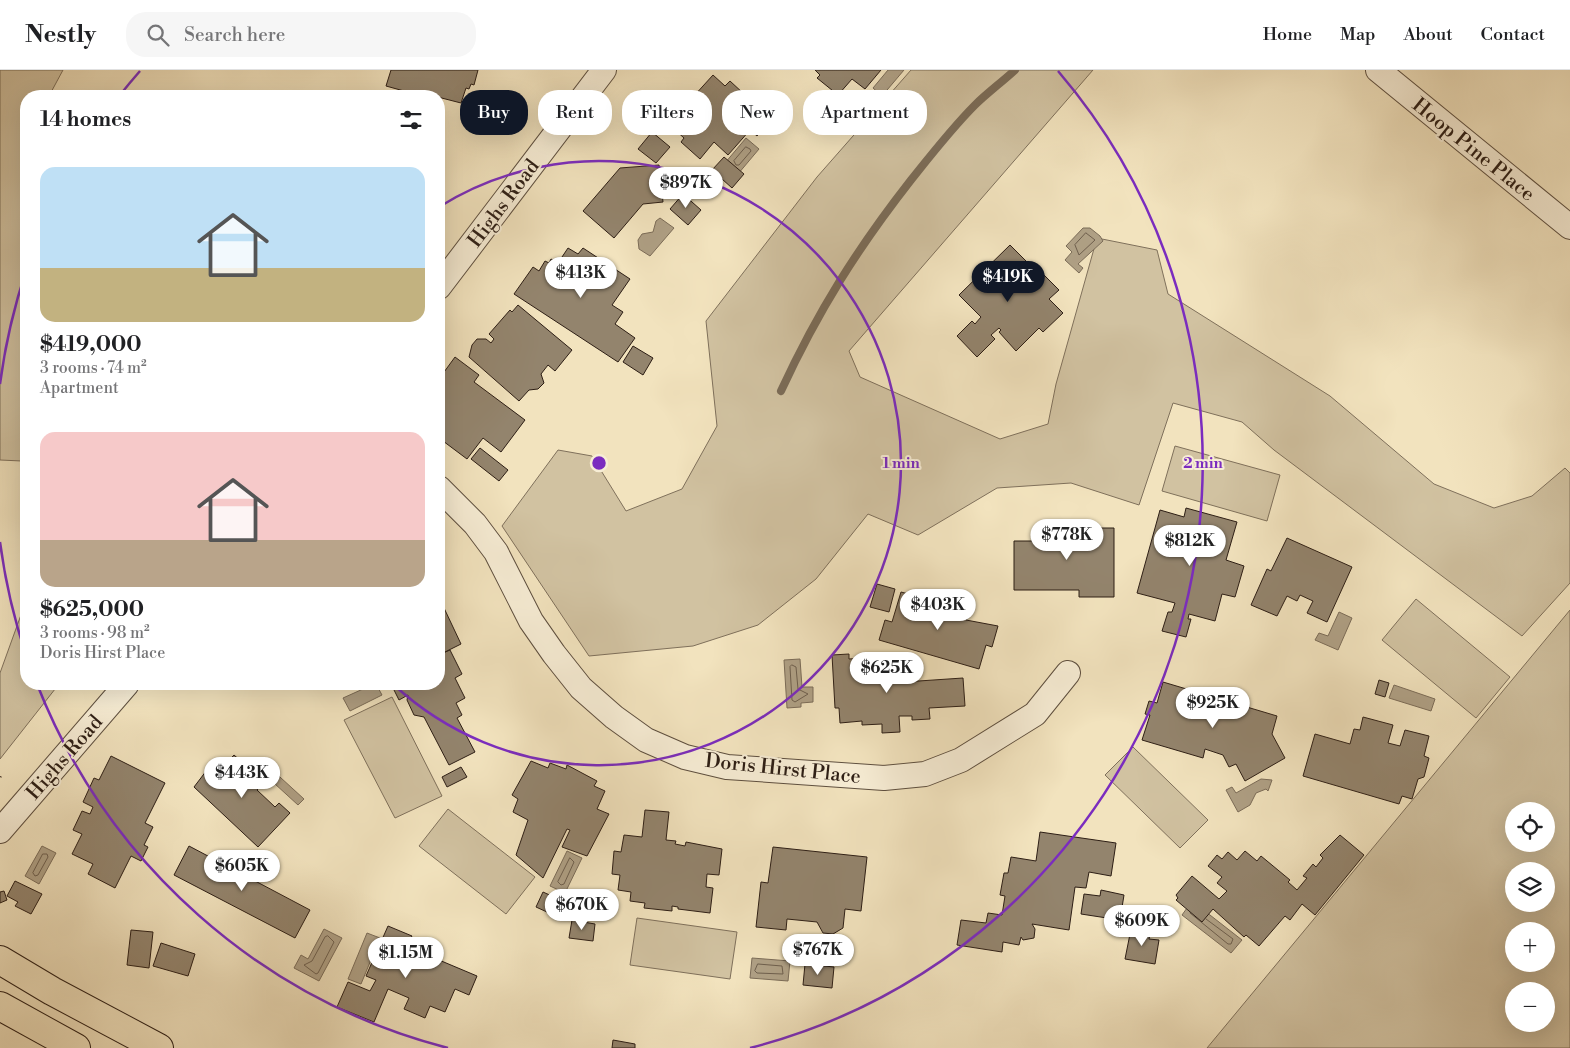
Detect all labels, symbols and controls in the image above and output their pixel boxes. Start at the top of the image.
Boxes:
search box [126,12,476,57]
text: Nestly [25,20,96,50]
icon: search [144,21,172,49]
text: Search here [184,23,285,47]
text: Home [1263,23,1312,46]
text: Map [1340,23,1376,46]
text: About [1404,23,1453,46]
text: Contact [1481,23,1545,46]
chip: Buy [460,90,528,135]
chip: Rent [538,90,612,135]
chip: Filters [622,90,712,135]
chip: New [722,90,793,135]
chip: Apartment [803,90,927,135]
street label: Hoop Pine Place [1407,93,1539,207]
icon: filters [397,106,425,134]
text: 14 homes [40,107,131,133]
street label: Highs Road [463,154,546,253]
pin: $897K [651,166,721,209]
text: $897K [660,173,712,193]
icon: home [188,200,278,290]
pin: $413K [546,256,616,299]
pin: $419K [973,260,1043,303]
text: $413K [556,263,606,283]
text: $419K [983,267,1033,287]
text: $419,000 [40,332,142,358]
text: 3 rooms · 74 m² [40,358,147,378]
text: Apartment [40,378,119,398]
centre of rings [590,454,608,472]
text: 1 min [882,454,920,473]
text: 2 min [1183,454,1223,473]
icon: home [188,465,278,555]
pin: $778K [1032,518,1102,561]
pin: $812K [1155,524,1225,567]
text: $778K [1041,525,1093,545]
text: $812K [1165,531,1215,551]
pin: $403K [903,588,973,631]
text: $403K [911,595,965,615]
text: $625,000 [40,597,144,623]
text: 3 rooms · 98 m² [40,623,150,643]
text: Doris Hirst Place [40,643,165,663]
pin: $625K [852,652,922,694]
text: $625K [861,658,913,678]
pin: $925K [1178,686,1248,729]
text: $925K [1187,693,1239,713]
street label: Highs Road [22,710,109,805]
street label: Doris Hirst Place [704,749,862,790]
pin: $443K [207,756,277,799]
text: $443K [215,763,269,783]
map controls [1505,802,1555,1032]
button: locate [1505,802,1555,852]
pin: $605K [207,850,277,892]
text: $605K [215,856,269,876]
button: layers [1505,862,1555,912]
pin: $670K [547,888,617,931]
text: $670K [556,895,608,915]
pin: $609K [1107,904,1177,947]
text: $609K [1115,911,1169,931]
button: + [1505,922,1555,972]
pin: $767K [783,934,853,976]
pin: $1.15M [365,936,447,979]
text: $767K [793,940,843,960]
text: $1.15M [379,943,433,963]
button: − [1505,982,1555,1032]

